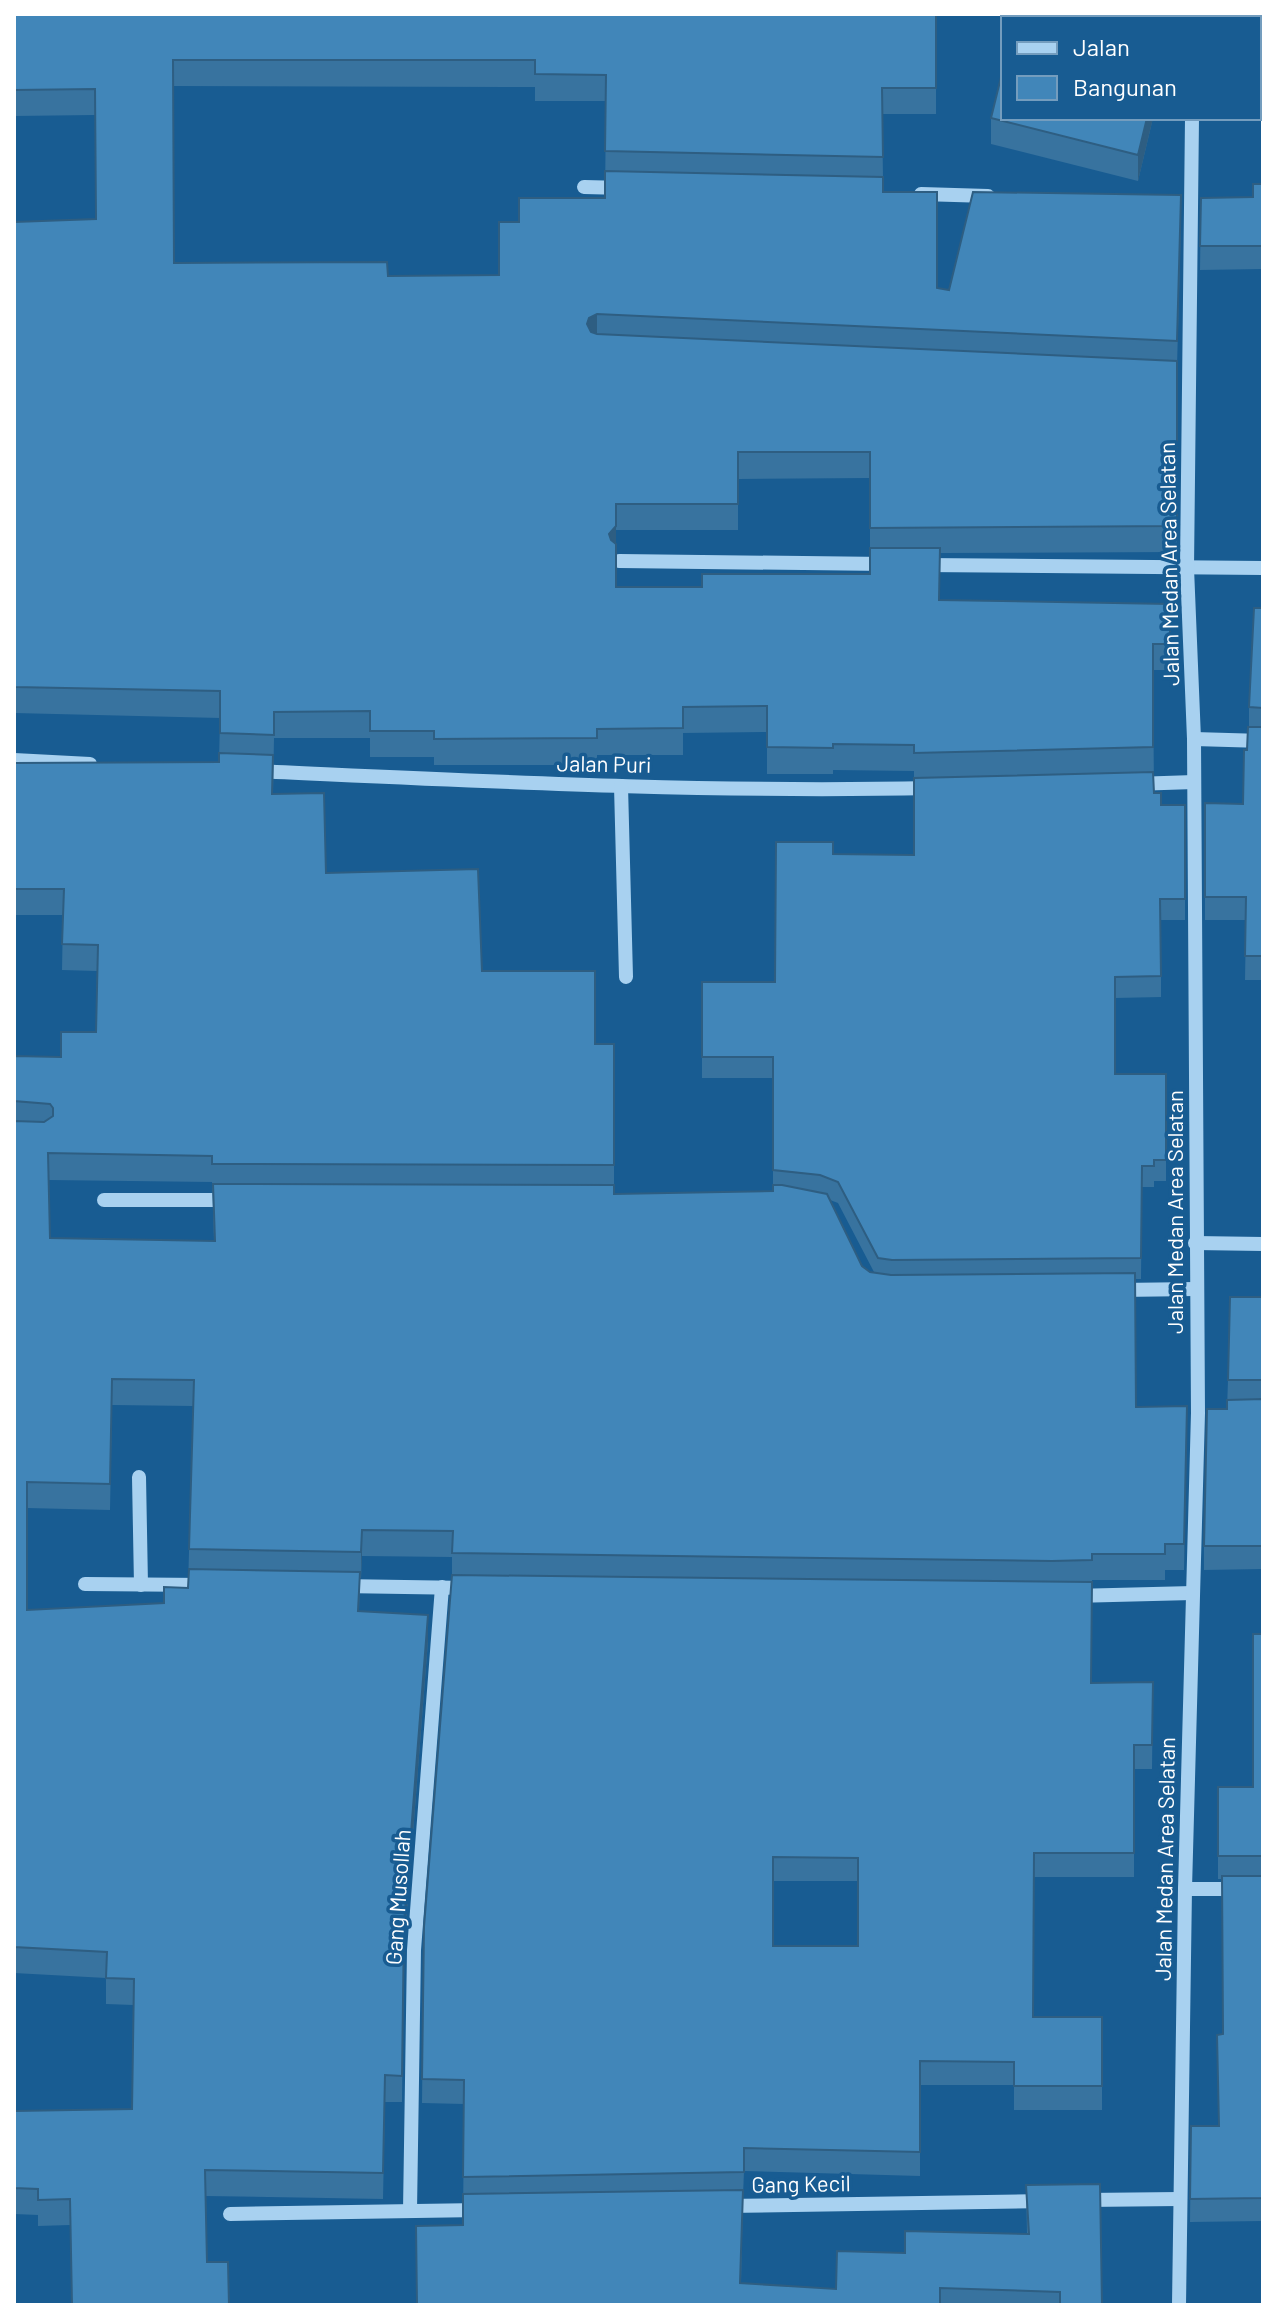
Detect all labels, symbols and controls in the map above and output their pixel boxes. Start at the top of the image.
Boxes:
legend [1001,16,1261,120]
text: Jalan [1073,32,1130,61]
text: Bangunan [1073,72,1177,101]
street label: Jalan Medan Area Selatan [1153,442,1183,686]
street label: Jalan Puri [556,749,652,777]
street label: Jalan Medan Area Selatan [1161,1090,1187,1334]
street label: Jalan Medan Area Selatan [1149,1737,1179,1981]
street label: Gang Musollah [379,1828,415,1966]
street label: Gang Kecil [751,2169,851,2197]

